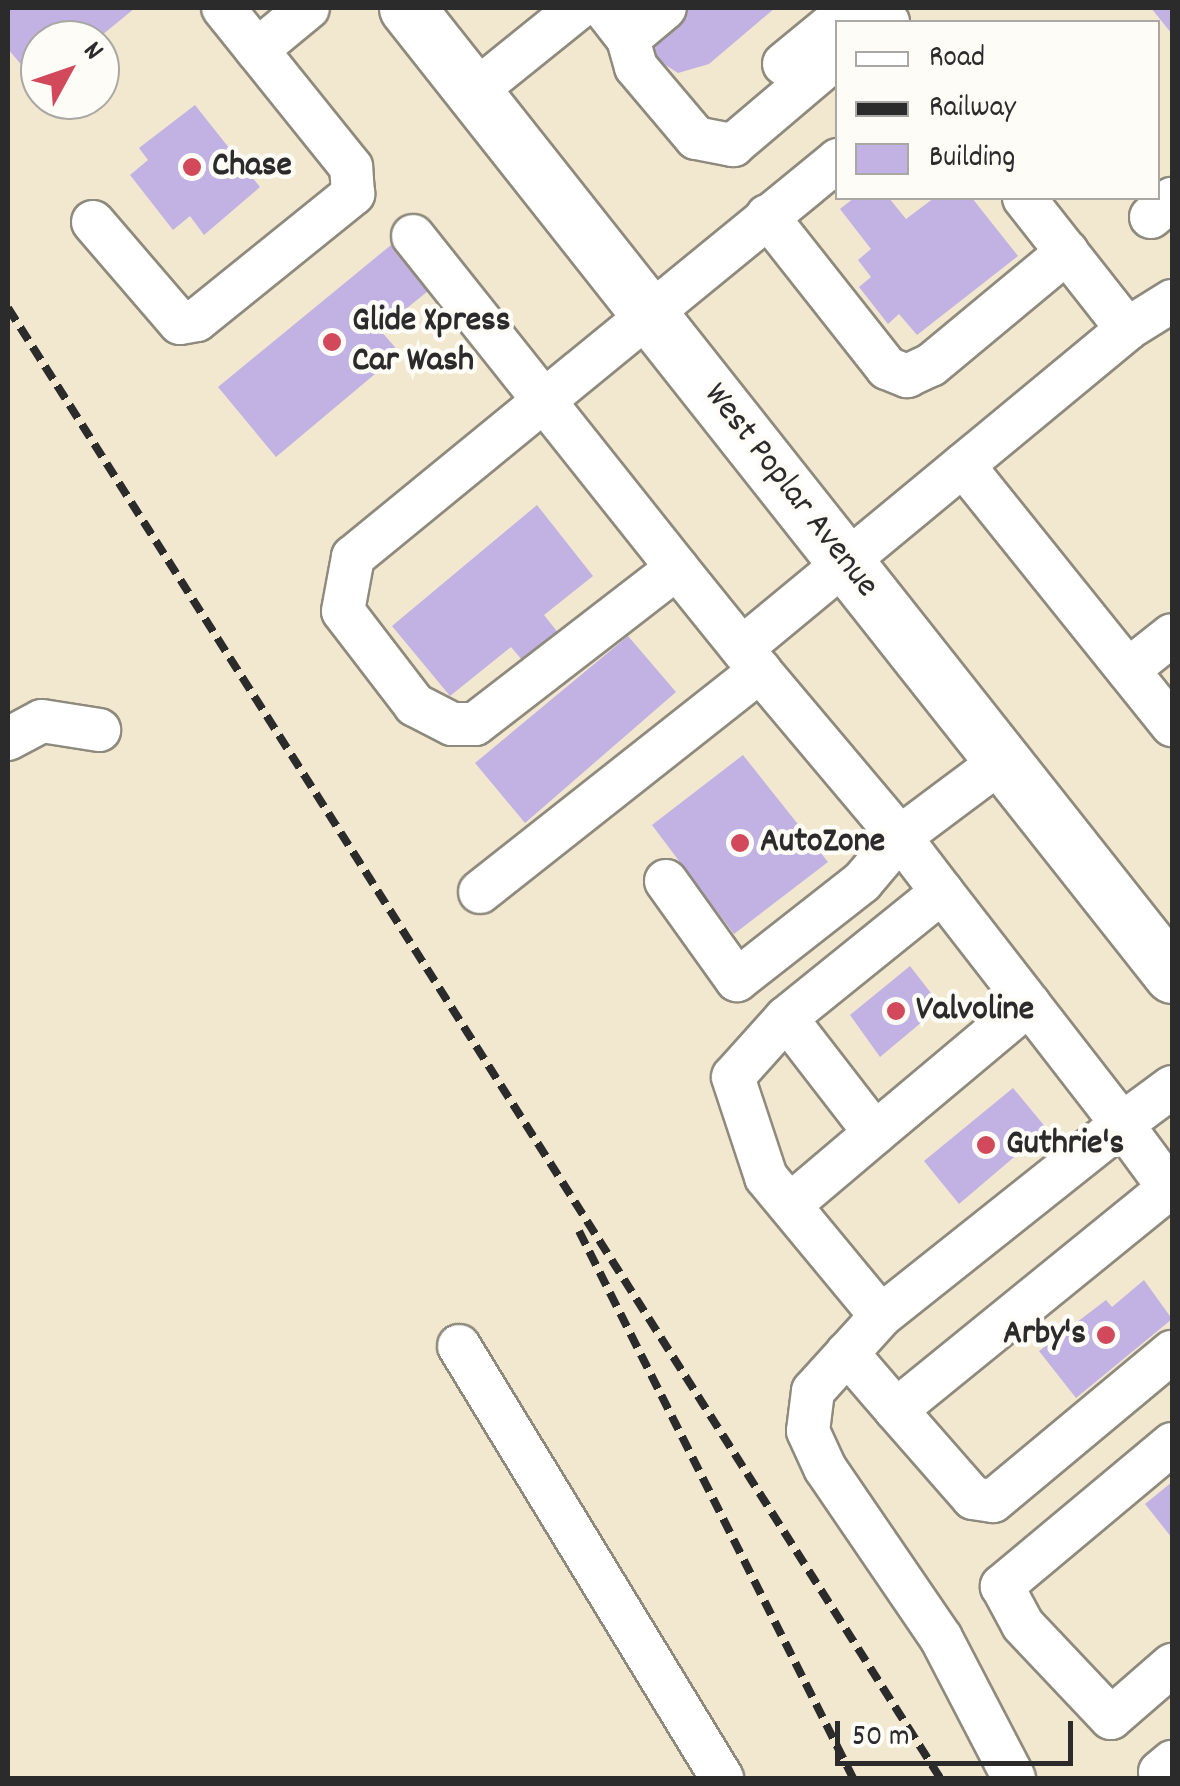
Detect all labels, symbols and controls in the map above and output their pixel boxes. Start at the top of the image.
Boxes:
north arrow [20,20,120,120]
legend [835,20,1160,200]
text: N [72,34,111,70]
text: Road [929,38,985,81]
text: Railway [929,88,1016,131]
text: Building [929,138,1015,181]
place label: Chase [212,146,292,188]
marker: Chase [181,156,203,178]
place label: Glide Xpress Car Wash [352,301,511,383]
marker: Glide Xpress Car Wash [321,331,343,353]
street label: West Poplar Avenue [693,376,887,606]
place label: AutoZone [760,822,885,864]
marker: AutoZone [729,832,751,854]
place label: Valvoline [916,990,1034,1032]
marker: Valvoline [885,1000,907,1022]
place label: Guthrie's [1006,1124,1124,1166]
marker: Guthrie's [975,1134,997,1156]
place label: Arby's [1003,1314,1086,1356]
marker: Arby's [1095,1324,1117,1346]
scale bar [840,1701,1078,1763]
text: 50 m [852,1717,910,1760]

